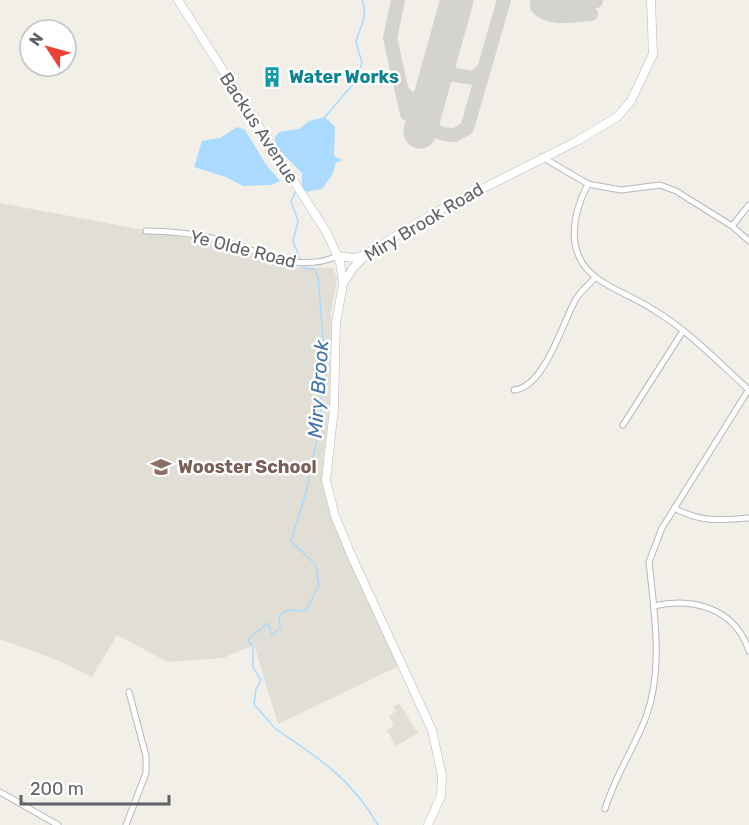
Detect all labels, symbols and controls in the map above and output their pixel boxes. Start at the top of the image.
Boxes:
north arrow [18,18,78,78]
text: N [25,29,47,50]
building icon: Water Works [260,65,284,89]
place label: Water Works [289,66,399,88]
street label: Backus Avenue [215,68,303,188]
street label: Miry Brook Road [361,178,487,266]
street label: Ye Olde Road [187,225,299,273]
water label: Miry Brook [303,339,333,439]
school or university icon: Wooster School [149,455,173,479]
place label: Wooster School [178,456,317,478]
scale bar [21,768,170,806]
text: 200 m [30,778,84,800]

